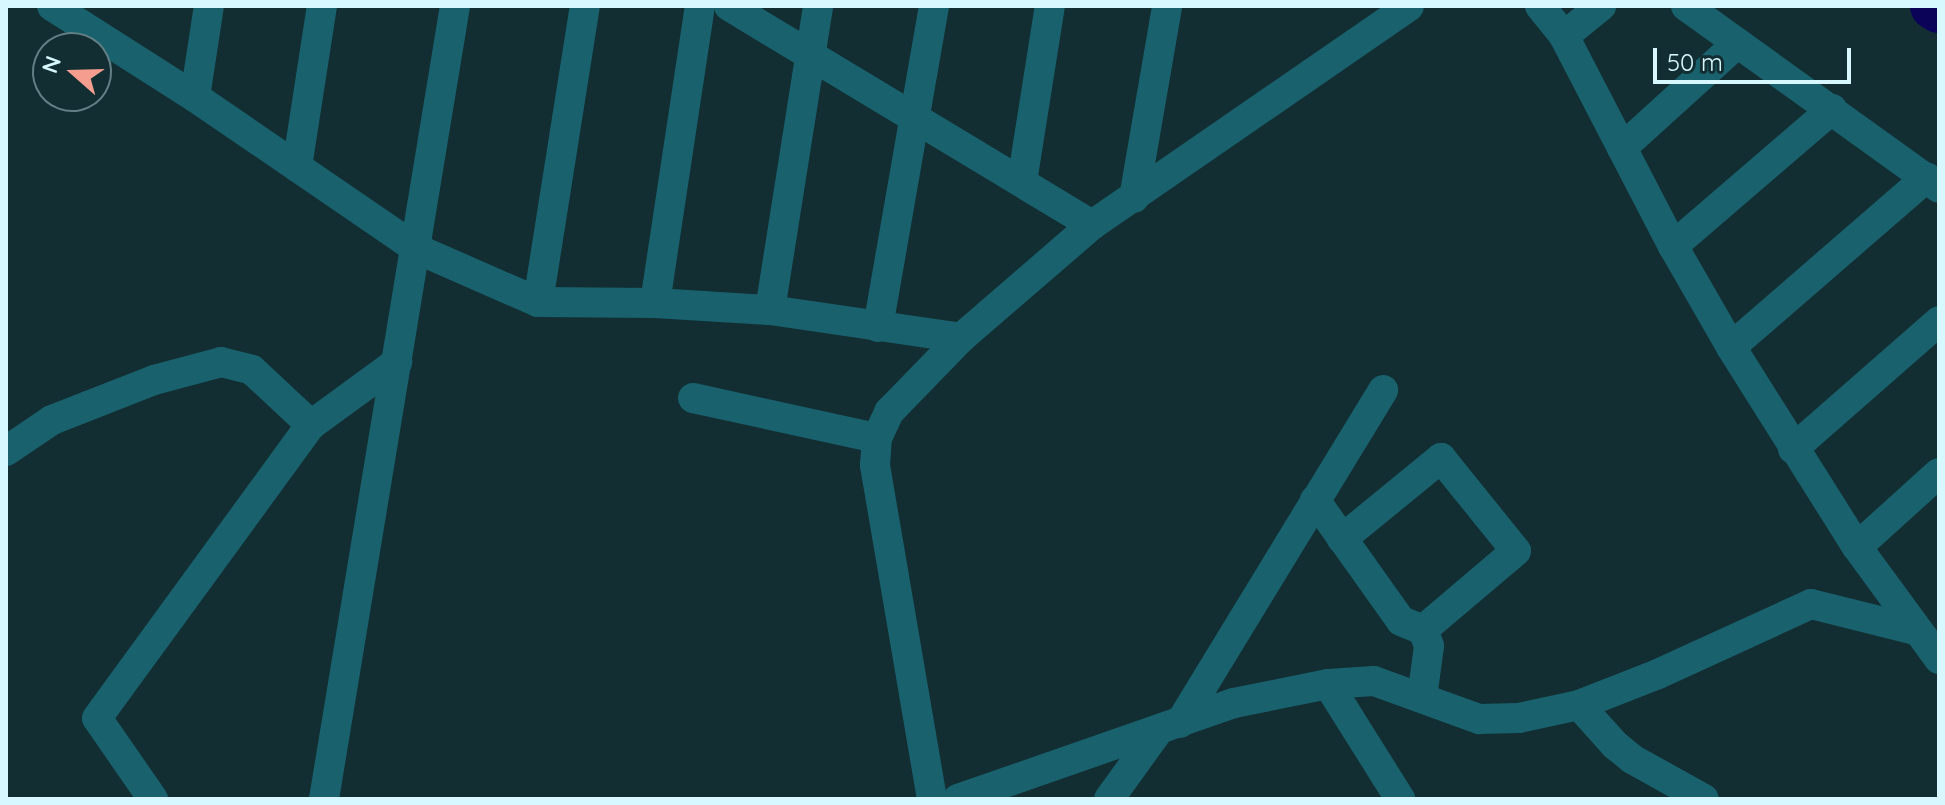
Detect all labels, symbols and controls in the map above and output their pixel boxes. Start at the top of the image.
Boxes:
north arrow [32,32,112,112]
scale bar [1657,32,1855,82]
text: 50 m [1667,47,1723,77]
text: N [35,52,67,77]

